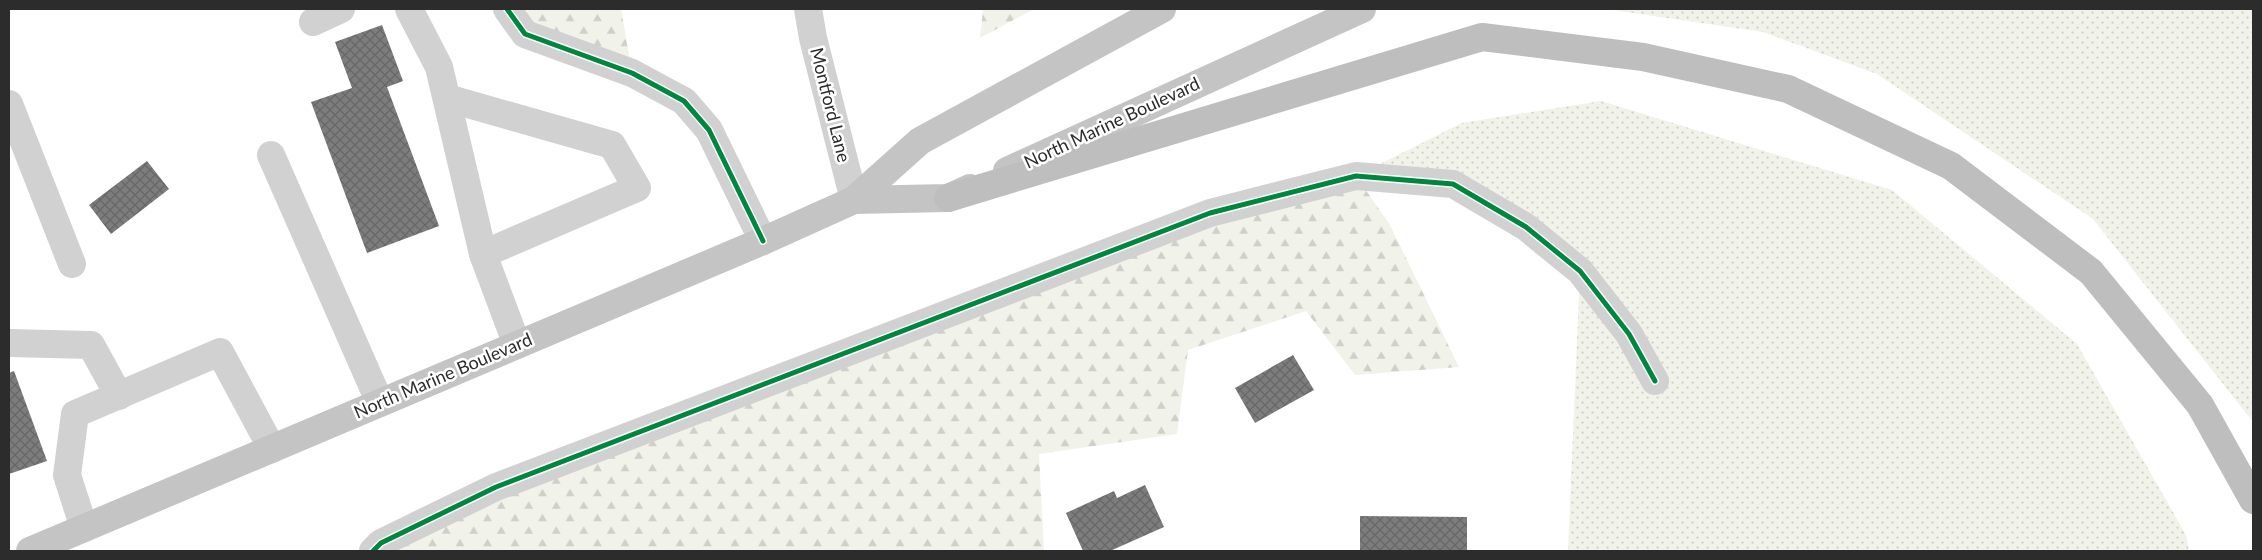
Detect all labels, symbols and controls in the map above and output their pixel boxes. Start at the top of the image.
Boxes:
street label: Montford Lane [806,45,856,164]
street label: North Marine Boulevard [1020,72,1203,173]
street label: North Marine Boulevard [350,328,535,423]

